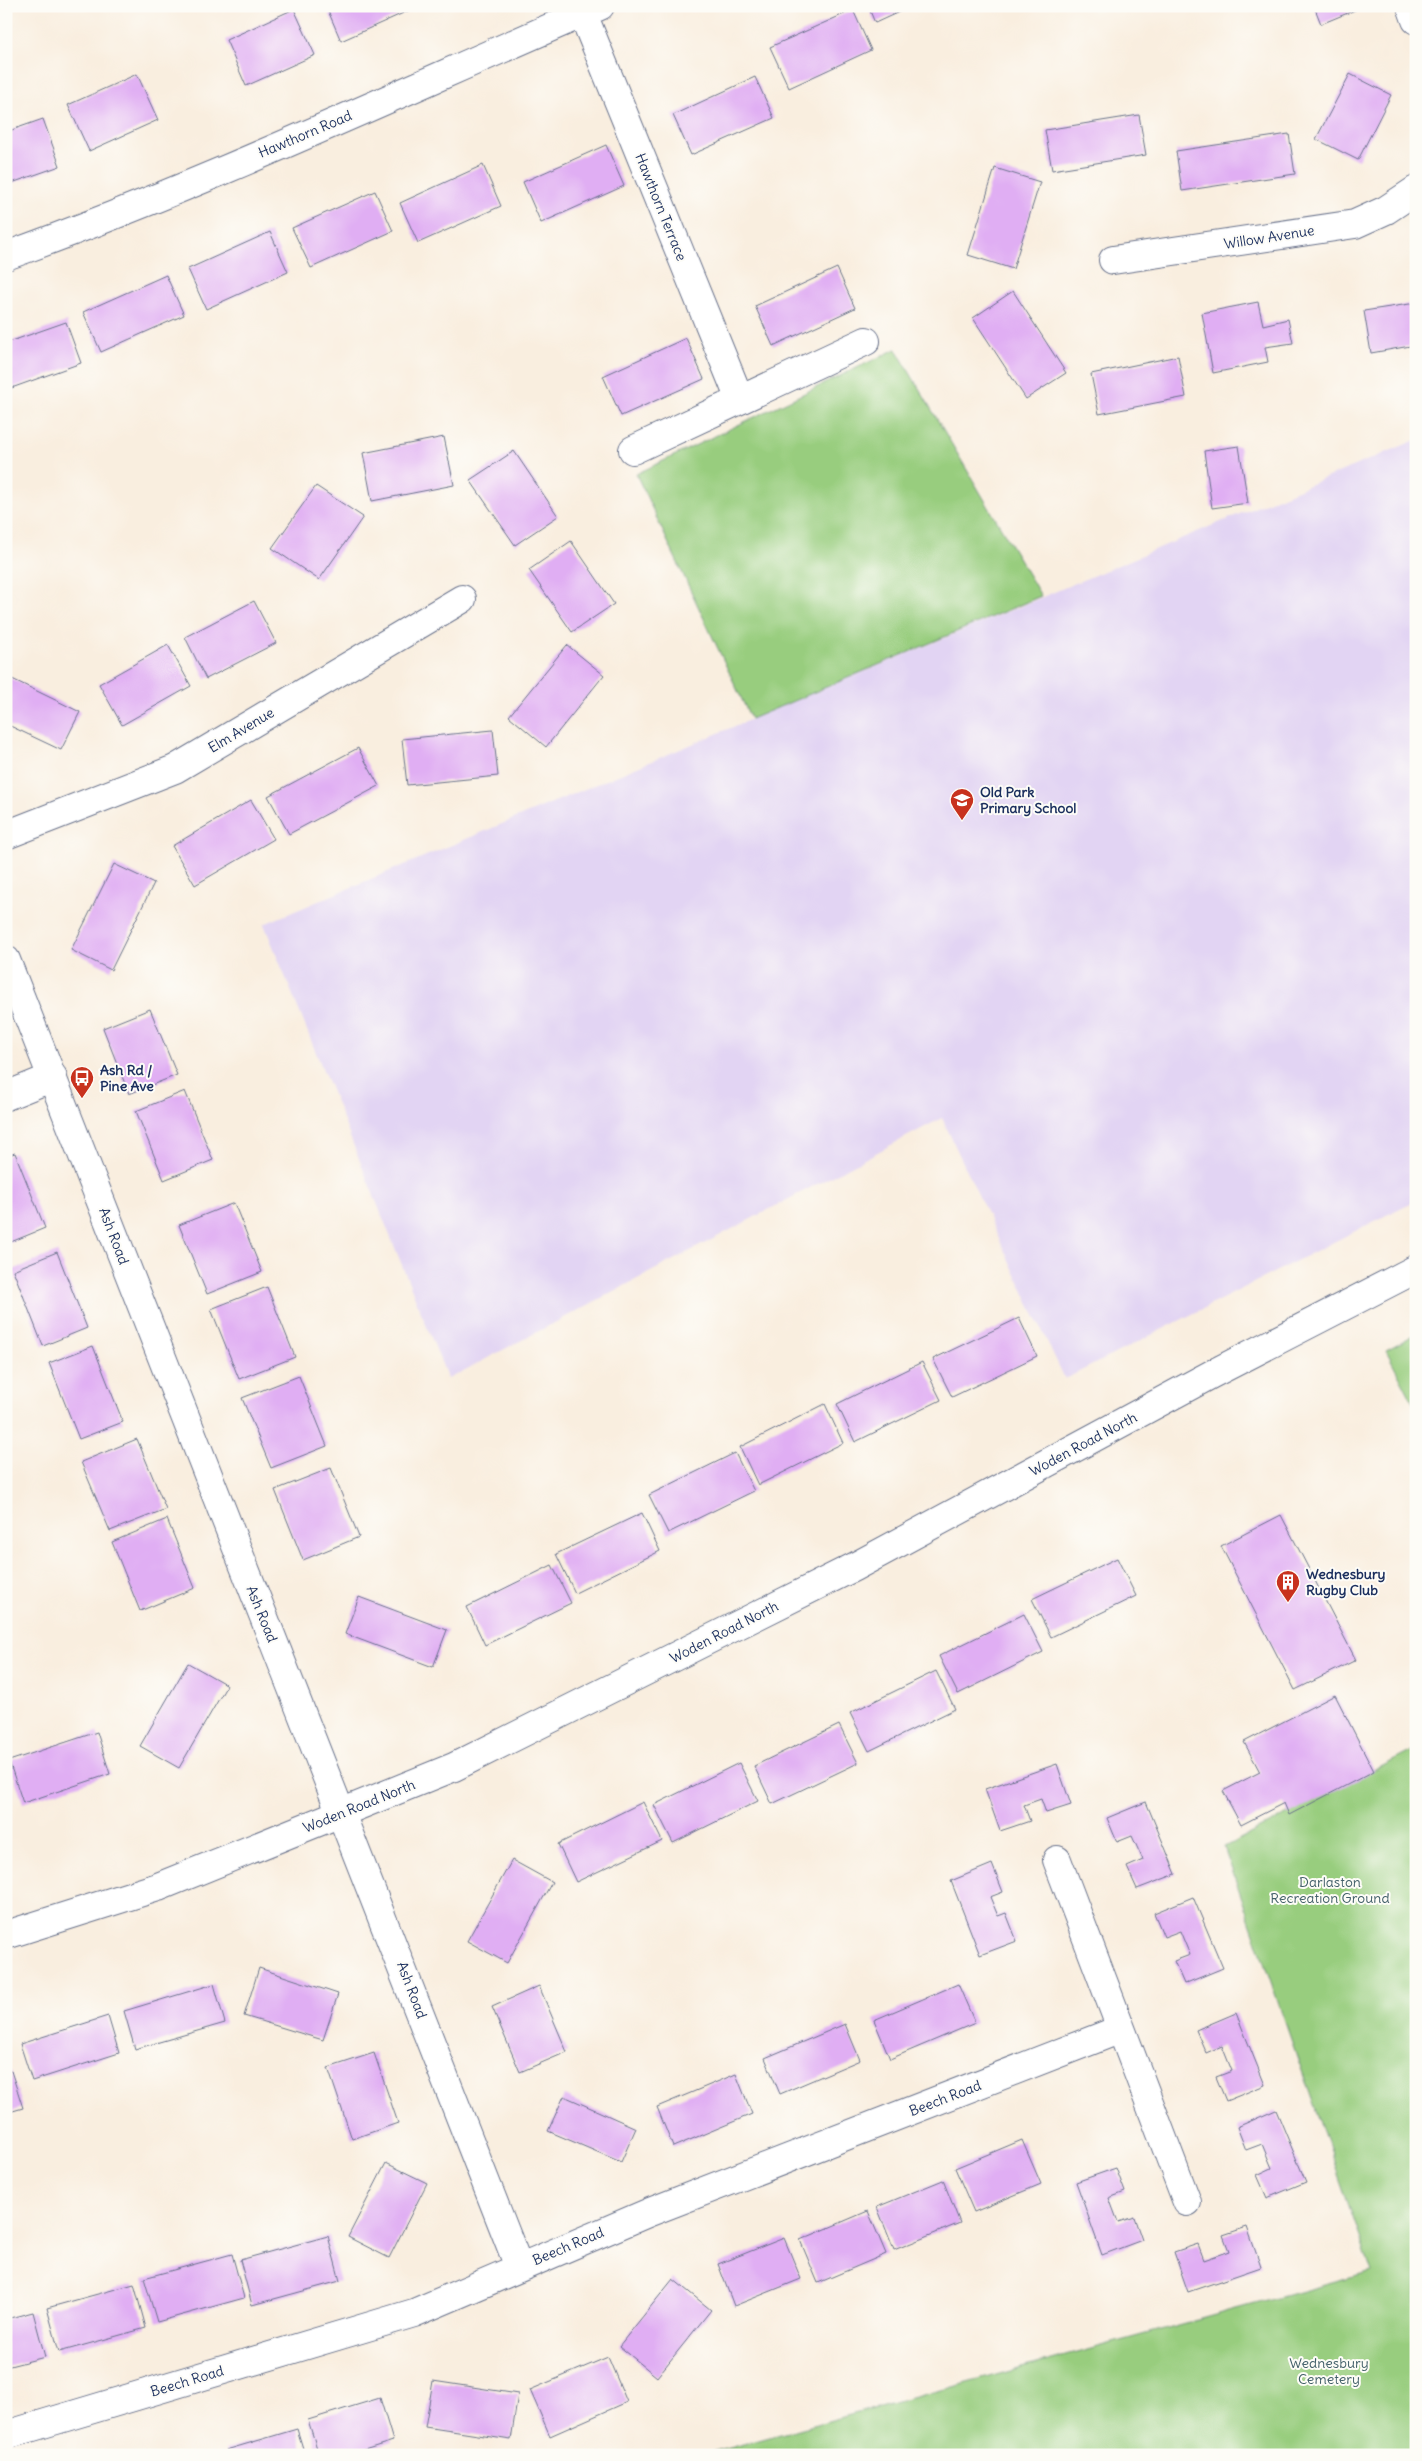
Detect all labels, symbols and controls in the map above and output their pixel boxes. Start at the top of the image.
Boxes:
street label: Hawthorn Road [256,106,354,162]
street label: Hawthorn Terrace [631,151,691,263]
street label: Willow Avenue [1223,221,1315,253]
street label: Elm Avenue [205,703,277,757]
place label: Old Park Primary School [980,783,1076,817]
school or university icon: Old Park Primary School [949,787,975,821]
place label: Ash Rd / Pine Ave [100,1061,154,1095]
bus stop icon: Ash Rd / Pine Ave [69,1065,95,1099]
street label: Ash Road [95,1205,133,1267]
street label: Woden Road North [1026,1408,1140,1480]
place label: Wednesbury Rugby Club [1306,1565,1386,1599]
building icon: Wednesbury Rugby Club [1275,1569,1301,1603]
street label: Ash Road [242,1583,282,1645]
street label: Woden Road North [667,1597,781,1667]
street label: Woden Road North [300,1775,418,1837]
park label: Darlaston Recreation Ground [1270,1873,1390,1907]
street label: Ash Road [393,1959,431,2021]
street label: Beech Road [906,2076,984,2120]
street label: Beech Road [530,2223,606,2269]
park label: Wednesbury Cemetery [1289,2354,1369,2388]
street label: Beech Road [148,2361,226,2401]

